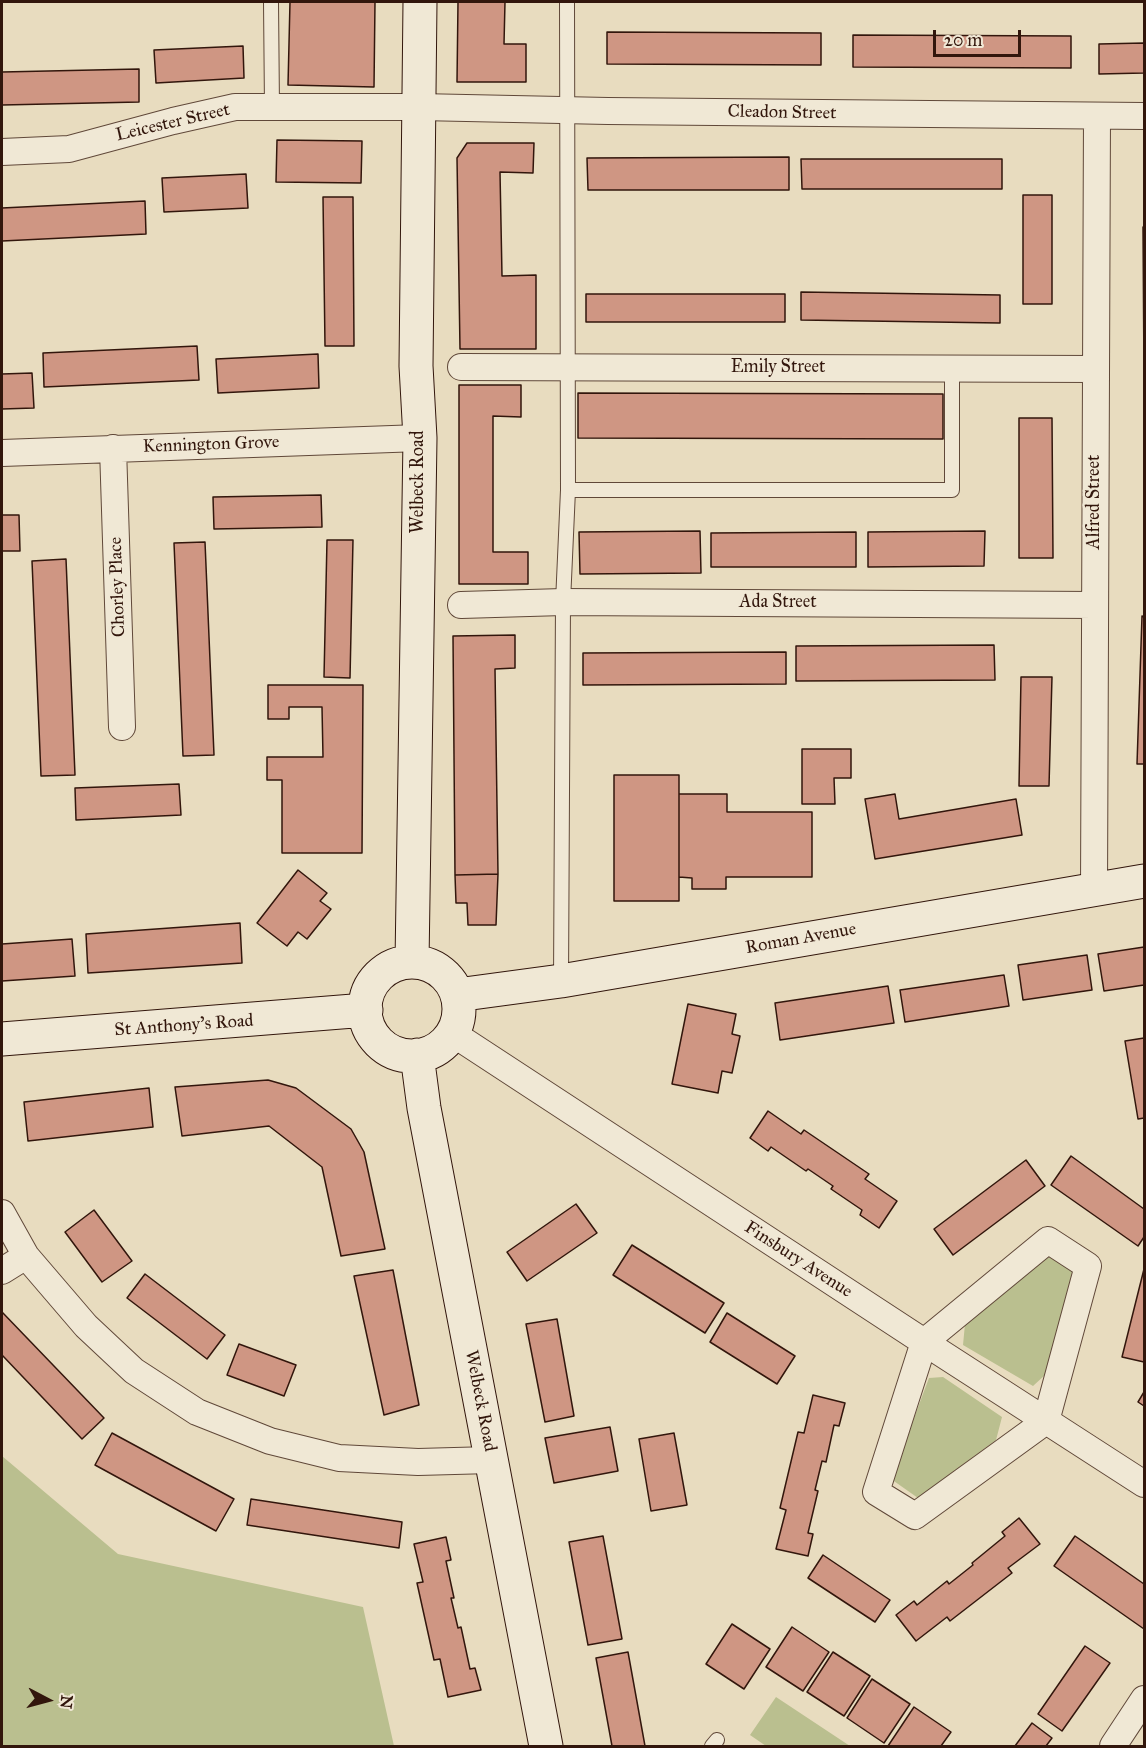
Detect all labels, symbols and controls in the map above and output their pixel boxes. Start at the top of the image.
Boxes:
scale bar [936,18,1024,56]
text: 20 m [944,29,982,51]
street label: Leicester Street [114,99,232,147]
street label: Cleadon Street [727,101,837,125]
street label: Emily Street [731,357,825,379]
street label: Welbeck Road [408,430,430,534]
street label: Kennington Grove [142,432,280,458]
street label: Alfred Street [1084,455,1106,549]
street label: Chorley Place [105,536,131,638]
street label: Ada Street [739,592,817,614]
street label: Roman Avenue [744,919,858,959]
street label: St Anthony's Road [114,1010,254,1042]
street label: Finsbury Avenue [740,1217,856,1303]
street label: Welbeck Road [460,1348,500,1454]
north arrow [18,1670,78,1730]
text: N [56,1694,77,1710]

